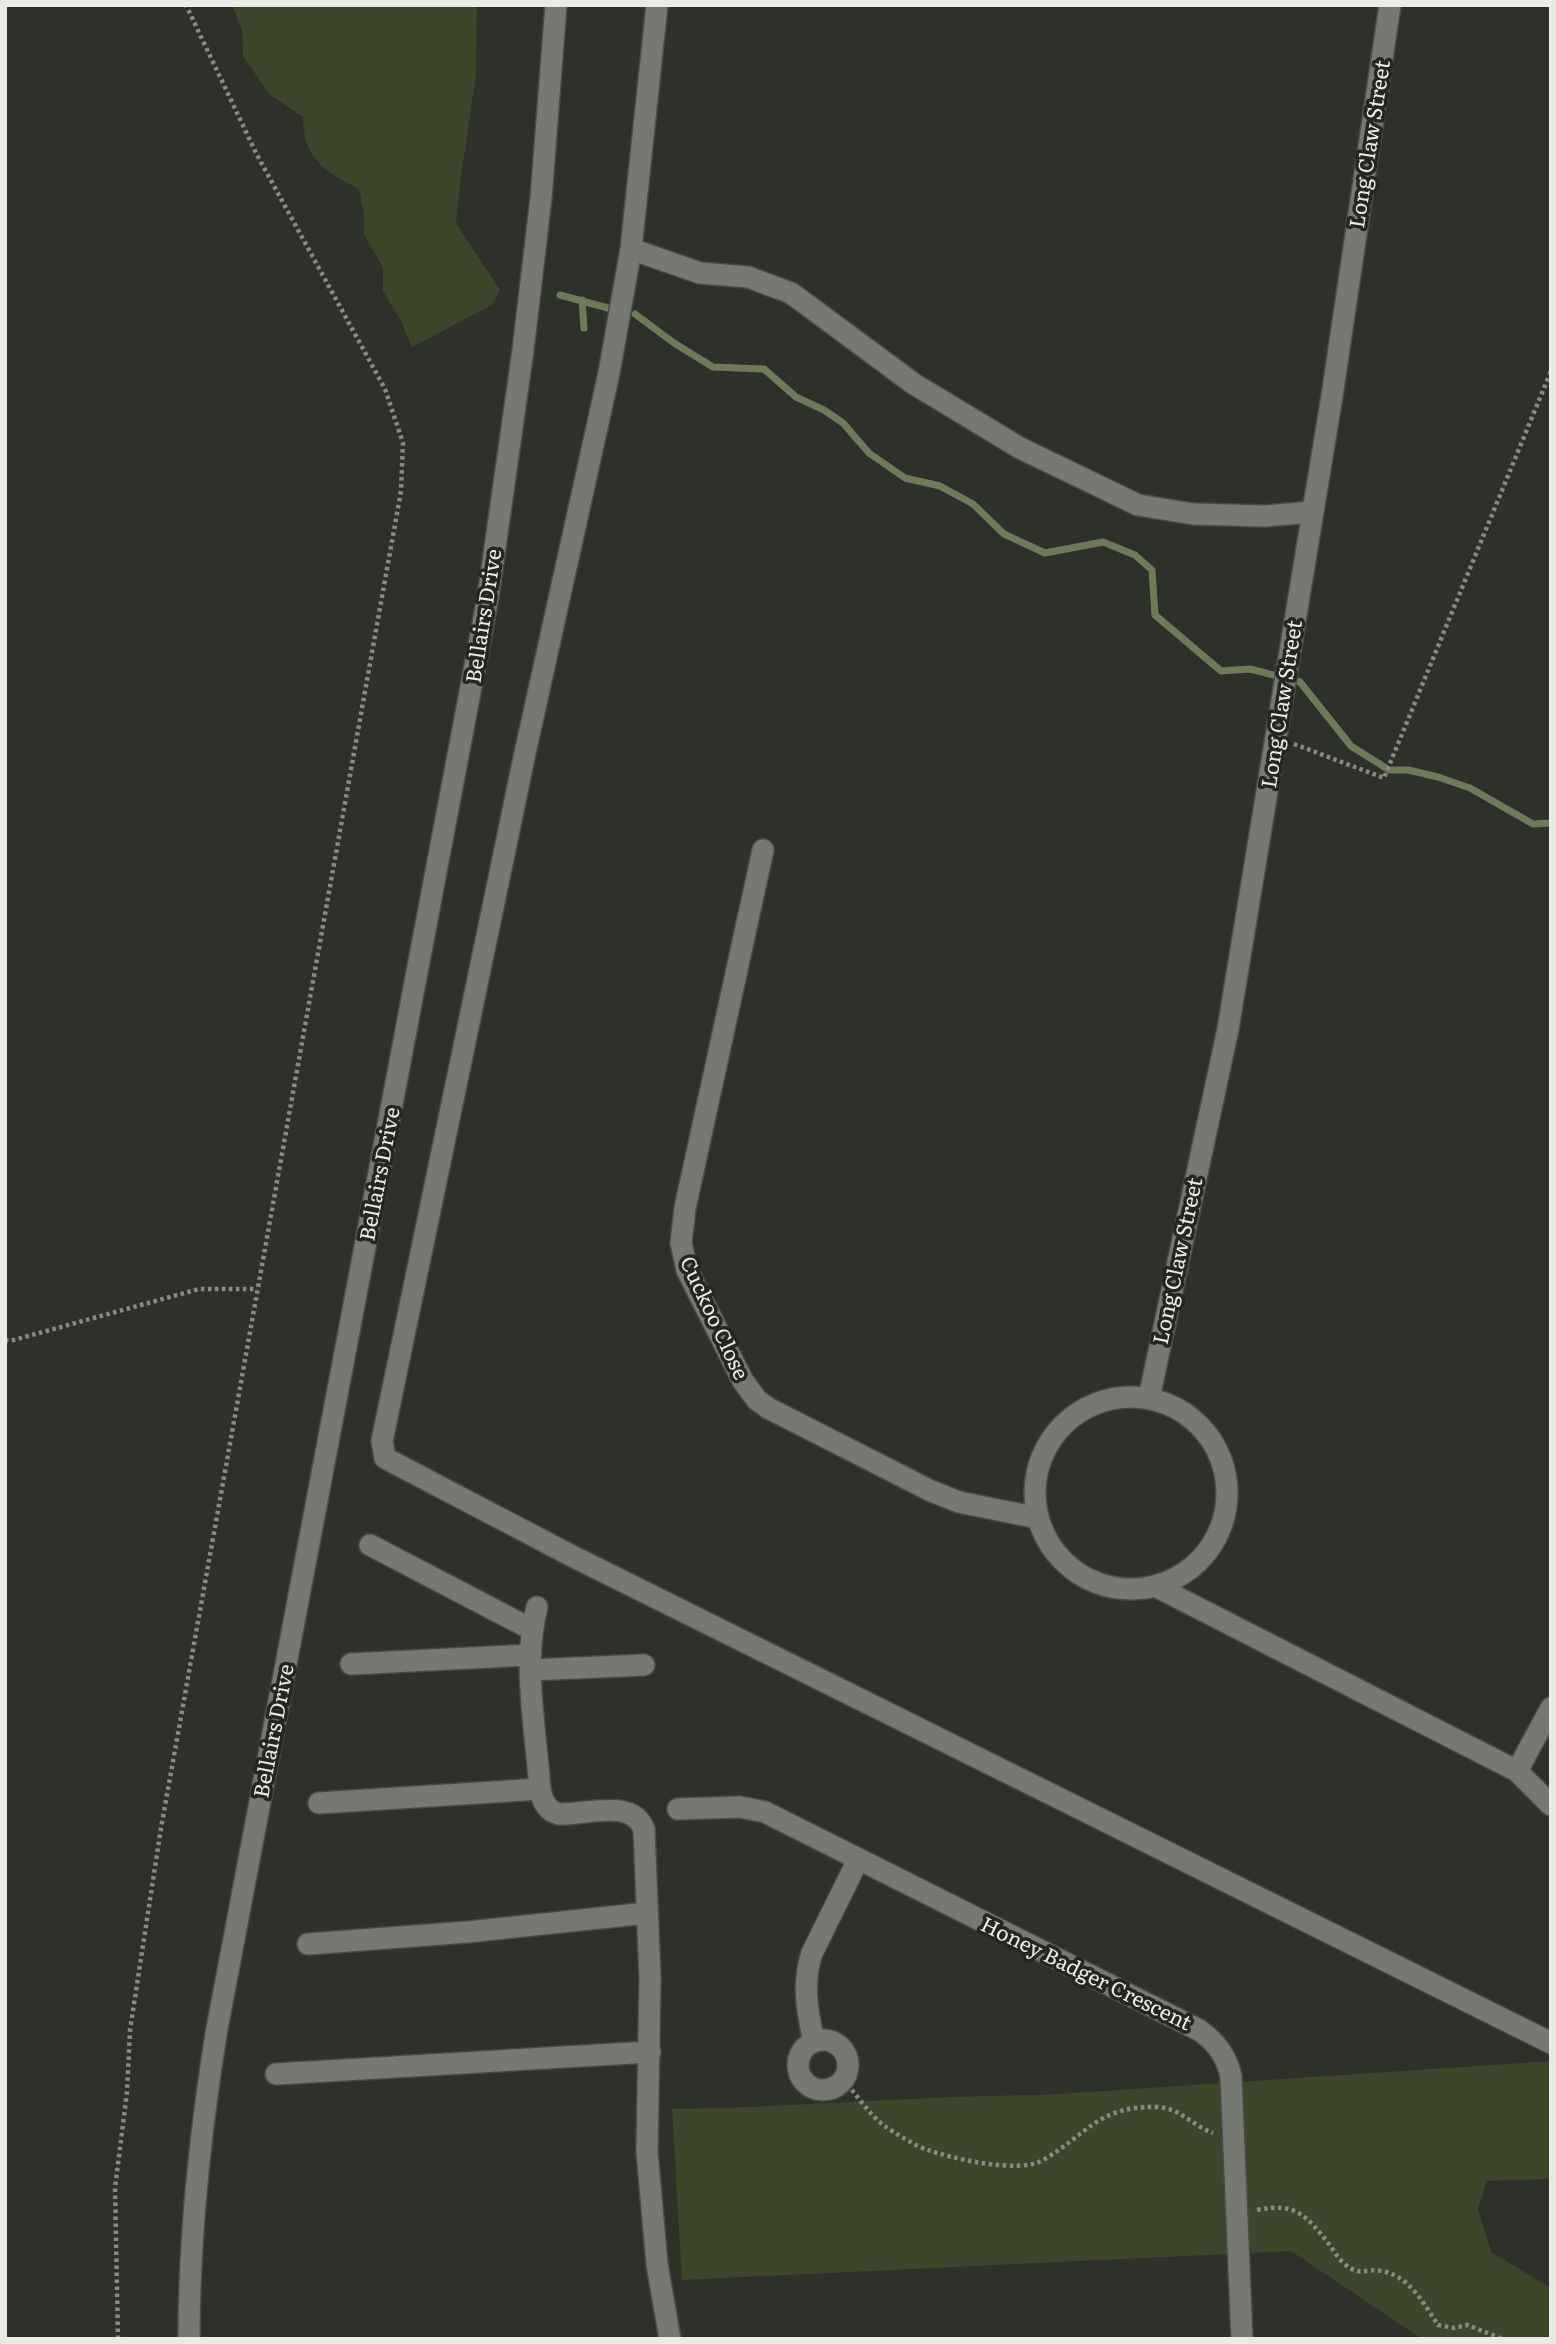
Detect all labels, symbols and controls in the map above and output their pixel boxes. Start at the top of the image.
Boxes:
street label: Long Claw Street [1339,57,1396,230]
street label: Bellairs Drive [456,546,507,685]
street label: Long Claw Street [1251,617,1308,790]
street label: Bellairs Drive [349,1104,406,1243]
street label: Long Claw Street [1143,1174,1208,1347]
street label: Cuckoo Close [674,1250,758,1384]
street label: Bellairs Drive [243,1661,300,1800]
street label: Honey Badger Crescent [976,1907,1198,2037]

